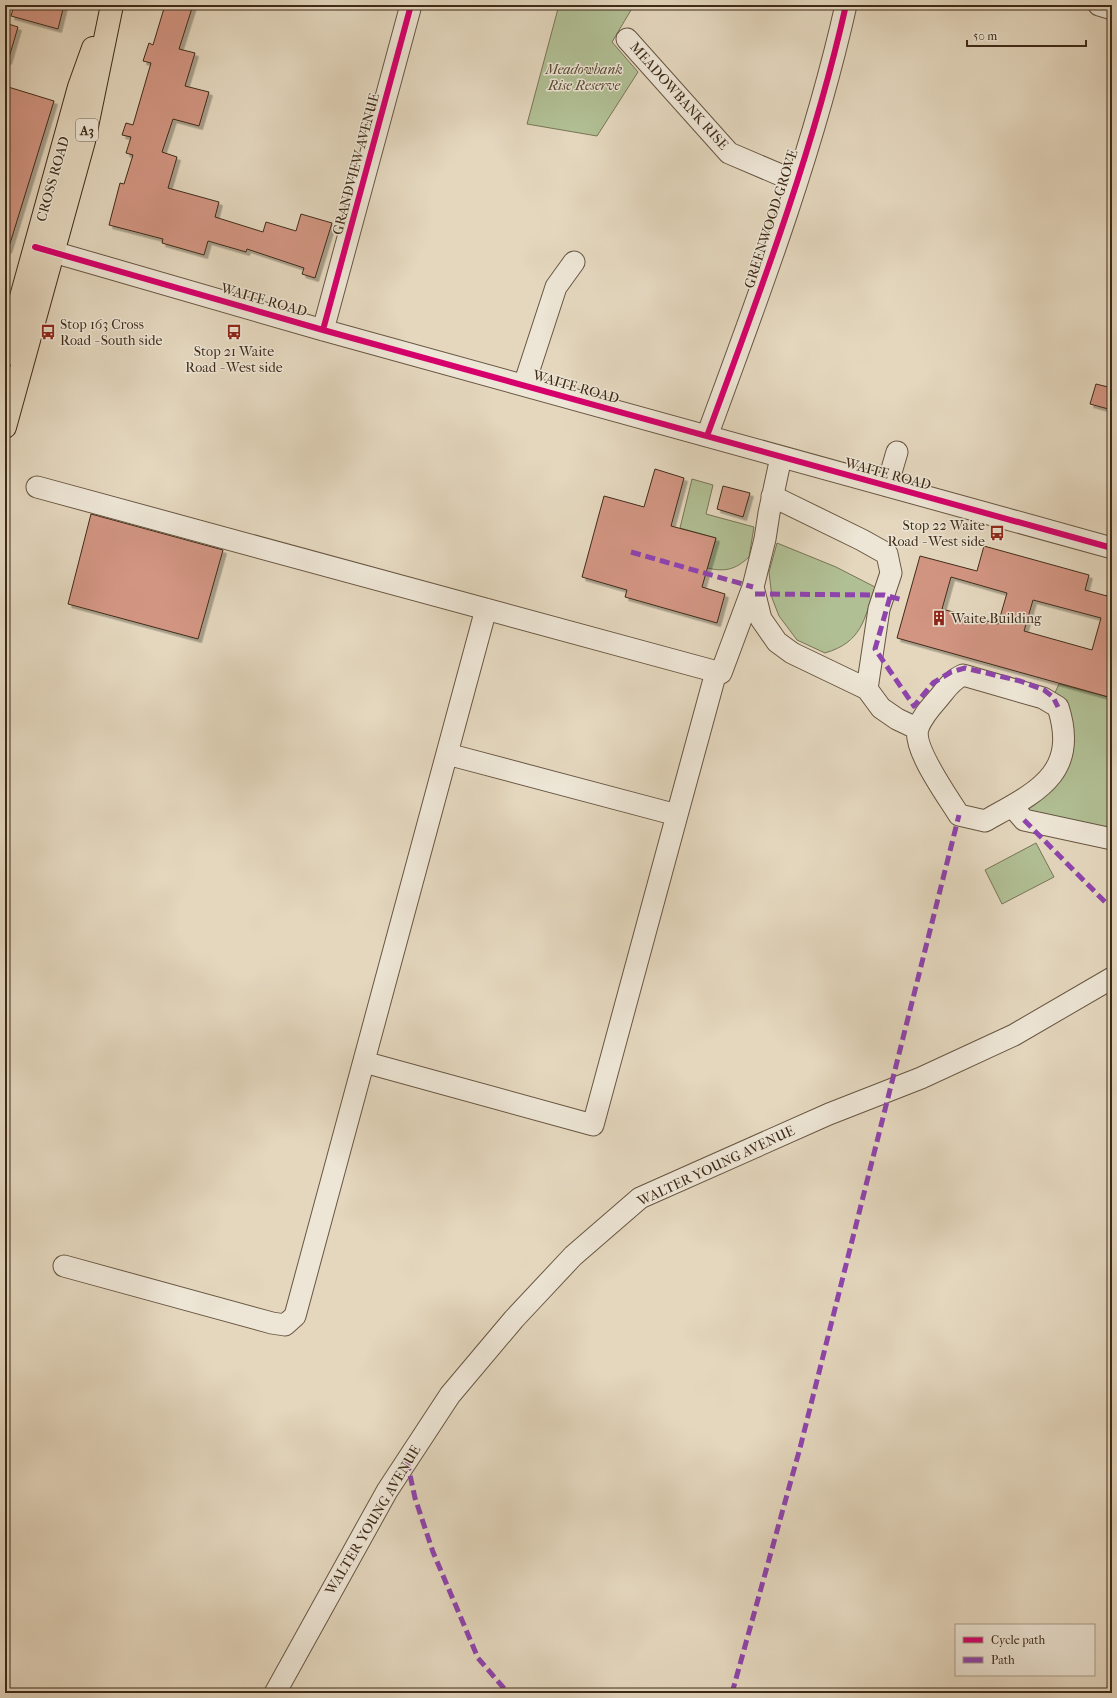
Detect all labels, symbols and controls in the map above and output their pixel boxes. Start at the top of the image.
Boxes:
scale bar [967,22,1086,48]
text: 50 m [973,29,997,43]
street label: MEADOWBANK RISE [626,39,732,154]
park label: Meadowbank Rise Reserve [544,61,623,94]
street label: GRANDVIEW AVENUE [329,91,383,237]
road number: A3 [76,119,98,141]
street label: CROSS ROAD [33,134,73,224]
street label: GREENWOOD GROVE [741,147,802,291]
street label: WAITE ROAD [218,279,309,320]
place label: Stop 163 Cross Road - South side [60,316,163,349]
bus stop icon: Stop 163 Cross Road - South side [39,323,57,341]
bus stop icon: Stop 21 Waite Road - West side [225,323,243,341]
place label: Stop 21 Waite Road - West side [185,343,283,376]
street label: WAITE ROAD [530,366,621,407]
street label: WAITE ROAD [842,454,933,494]
place label: Stop 22 Waite Road - West side [888,517,985,550]
bus stop icon: Stop 22 Waite Road - West side [988,524,1006,542]
building icon: Waite Building [930,609,948,627]
place label: Waite Building [950,610,1042,627]
street label: WALTER YOUNG AVENUE [634,1122,798,1210]
street label: WALTER YOUNG AVENUE [321,1442,425,1599]
legend [955,1624,1095,1676]
text: Cycle path [991,1633,1046,1647]
text: Path [991,1653,1015,1667]

